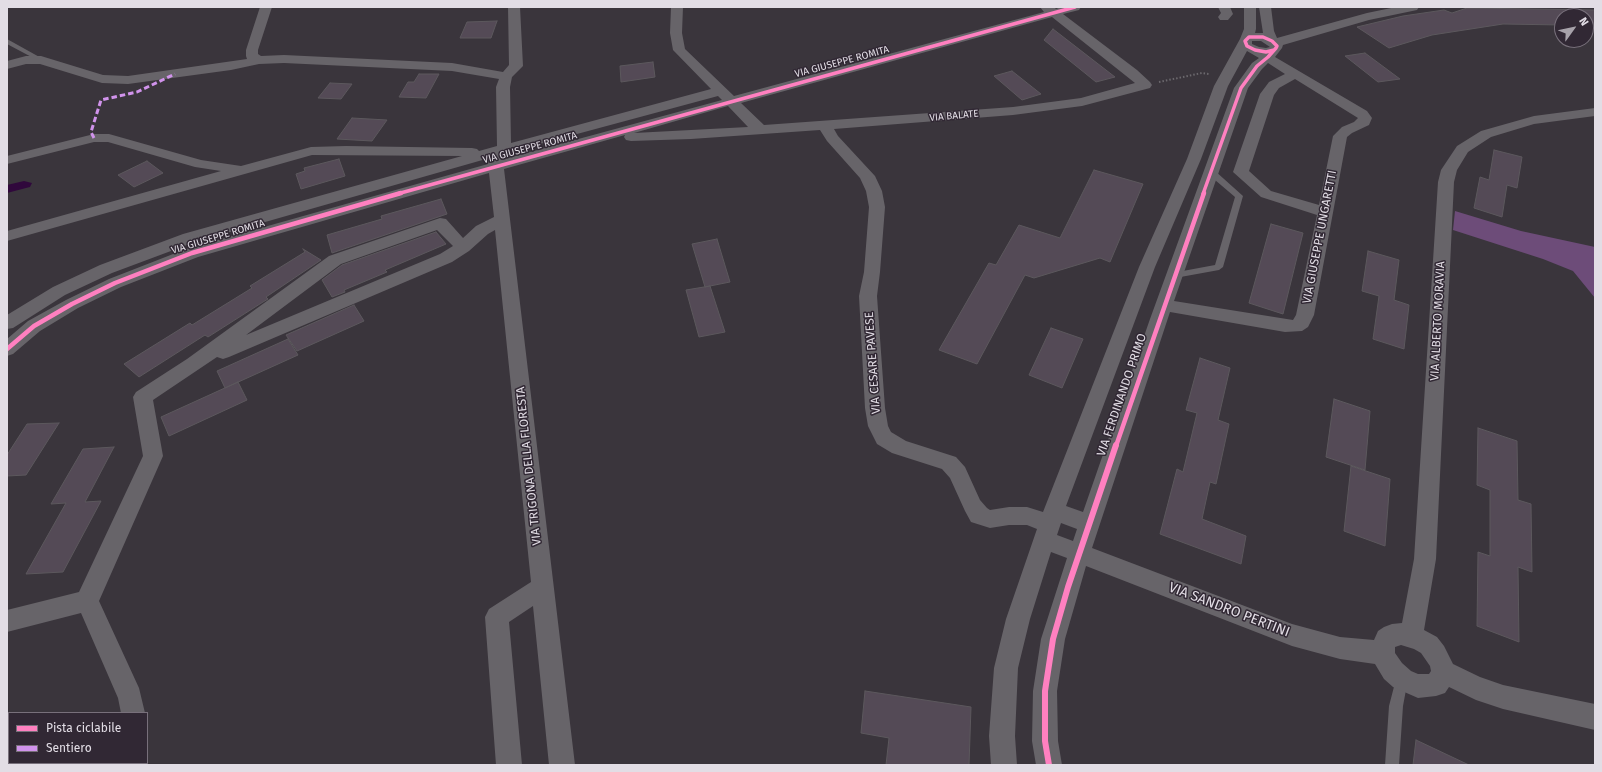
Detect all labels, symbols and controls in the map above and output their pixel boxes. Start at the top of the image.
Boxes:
north arrow [1554,8,1594,48]
text: N [1576,15,1591,28]
street label: VIA GIUSEPPE ROMITA [794,44,890,80]
street label: VIA BALATE [929,108,979,124]
street label: VIA GIUSEPPE ROMITA [482,130,578,166]
street label: VIA GIUSEPPE UNGARETTI [1300,169,1340,305]
street label: VIA GIUSEPPE ROMITA [170,217,266,257]
street label: VIA ALBERTO MORAVIA [1428,261,1448,381]
street label: VIA CESARE PAVESE [862,311,884,415]
street label: VIA FERDINANDO PRIMO [1094,332,1150,458]
street label: VIA TRIGONA DELLA FLORESTA [514,386,544,546]
street label: VIA SANDRO PERTINI [1166,579,1292,641]
legend [8,712,148,764]
text: Pista ciclabile [46,721,121,735]
text: Sentiero [46,741,92,755]

